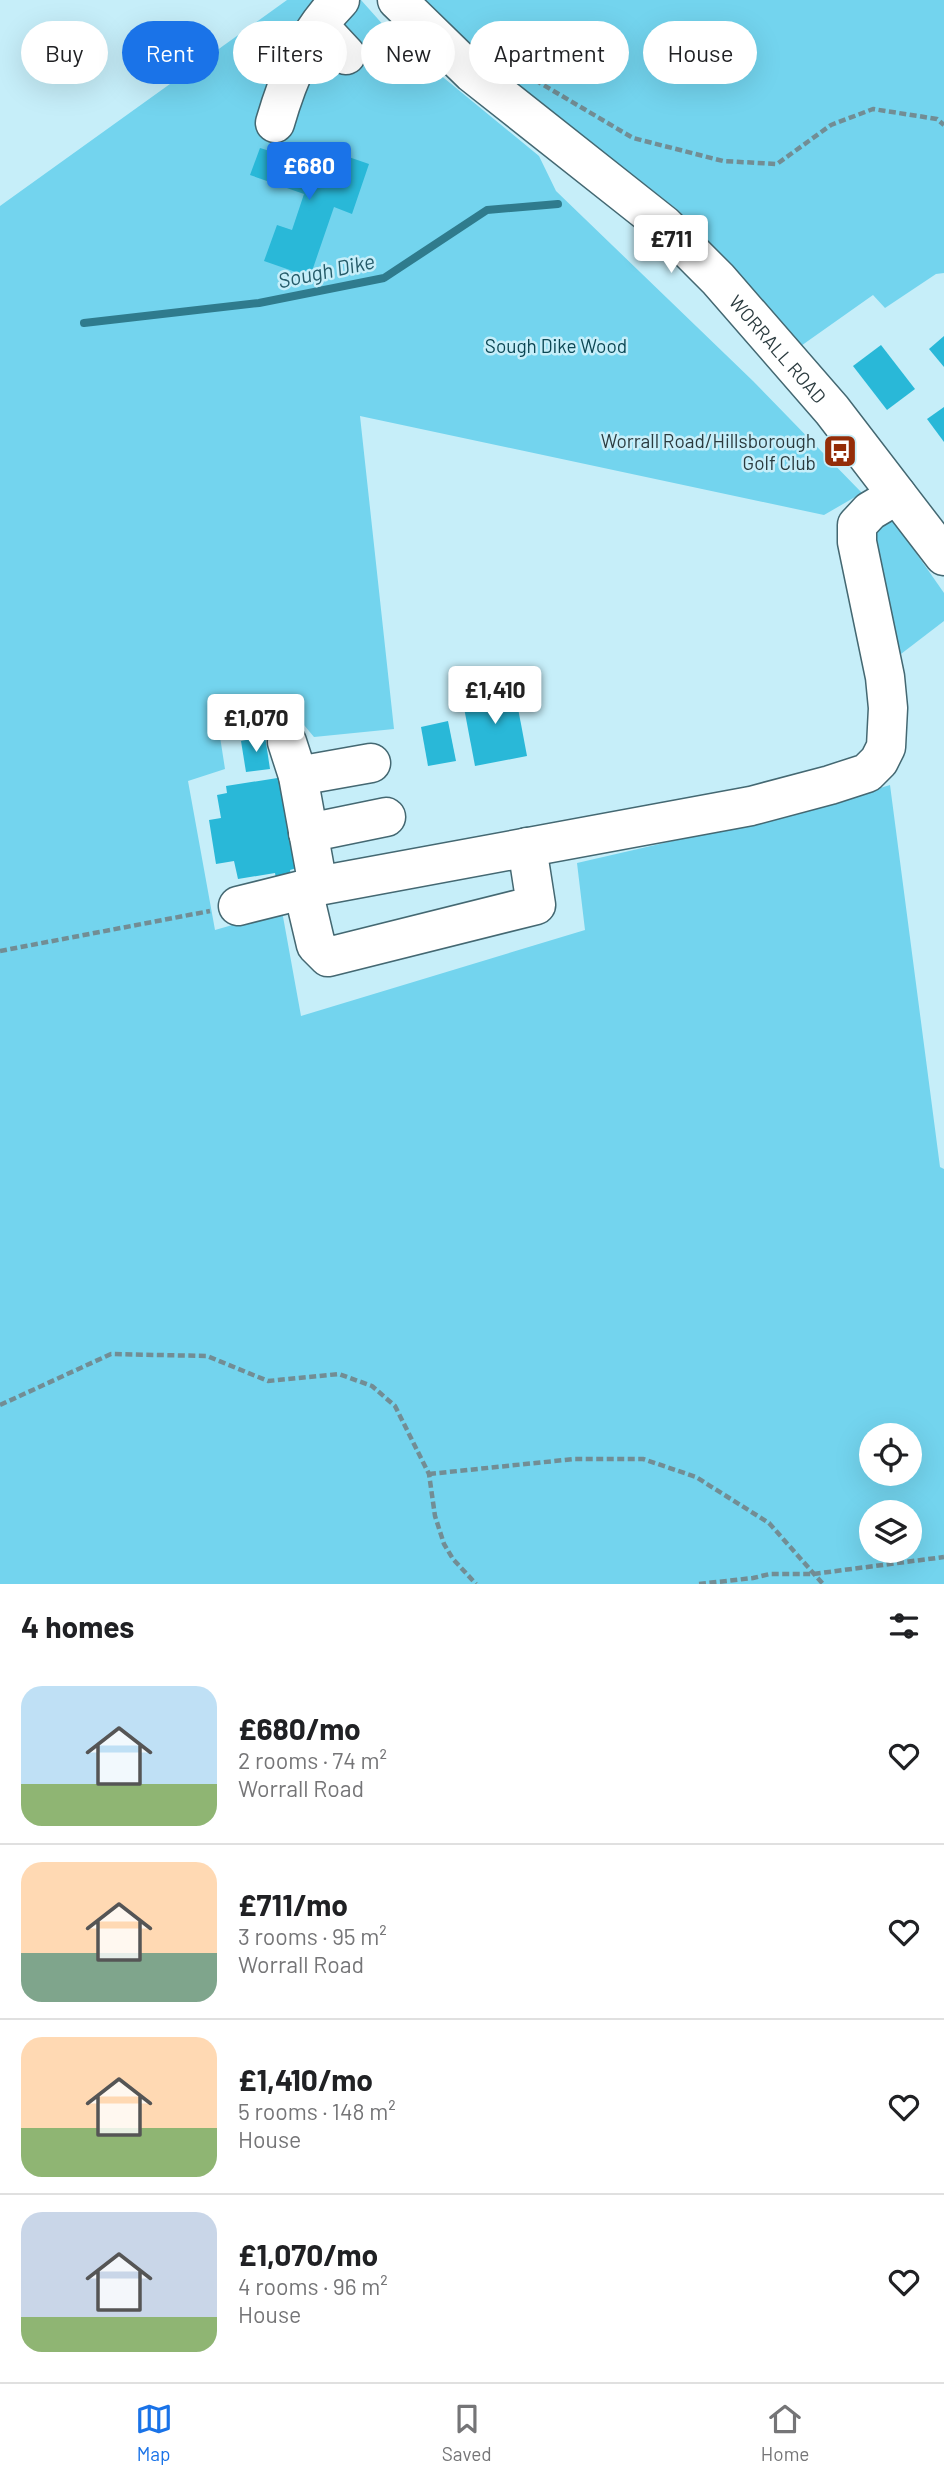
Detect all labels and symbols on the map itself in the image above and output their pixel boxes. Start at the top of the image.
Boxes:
pin: £680 [268,142,350,202]
pin: £711 [630,216,712,275]
water label: Sough Dike [275,248,377,292]
street label: WORRALL ROAD [725,290,832,407]
park label: Sough Dike Wood [485,334,627,357]
place label: Worrall Road/Hillsborough Golf Club [601,429,816,474]
bus stop icon: Worrall Road/Hillsborough Golf Club [821,432,859,470]
pin: £1,410 [438,666,552,726]
pin: £1,070 [199,694,313,754]

